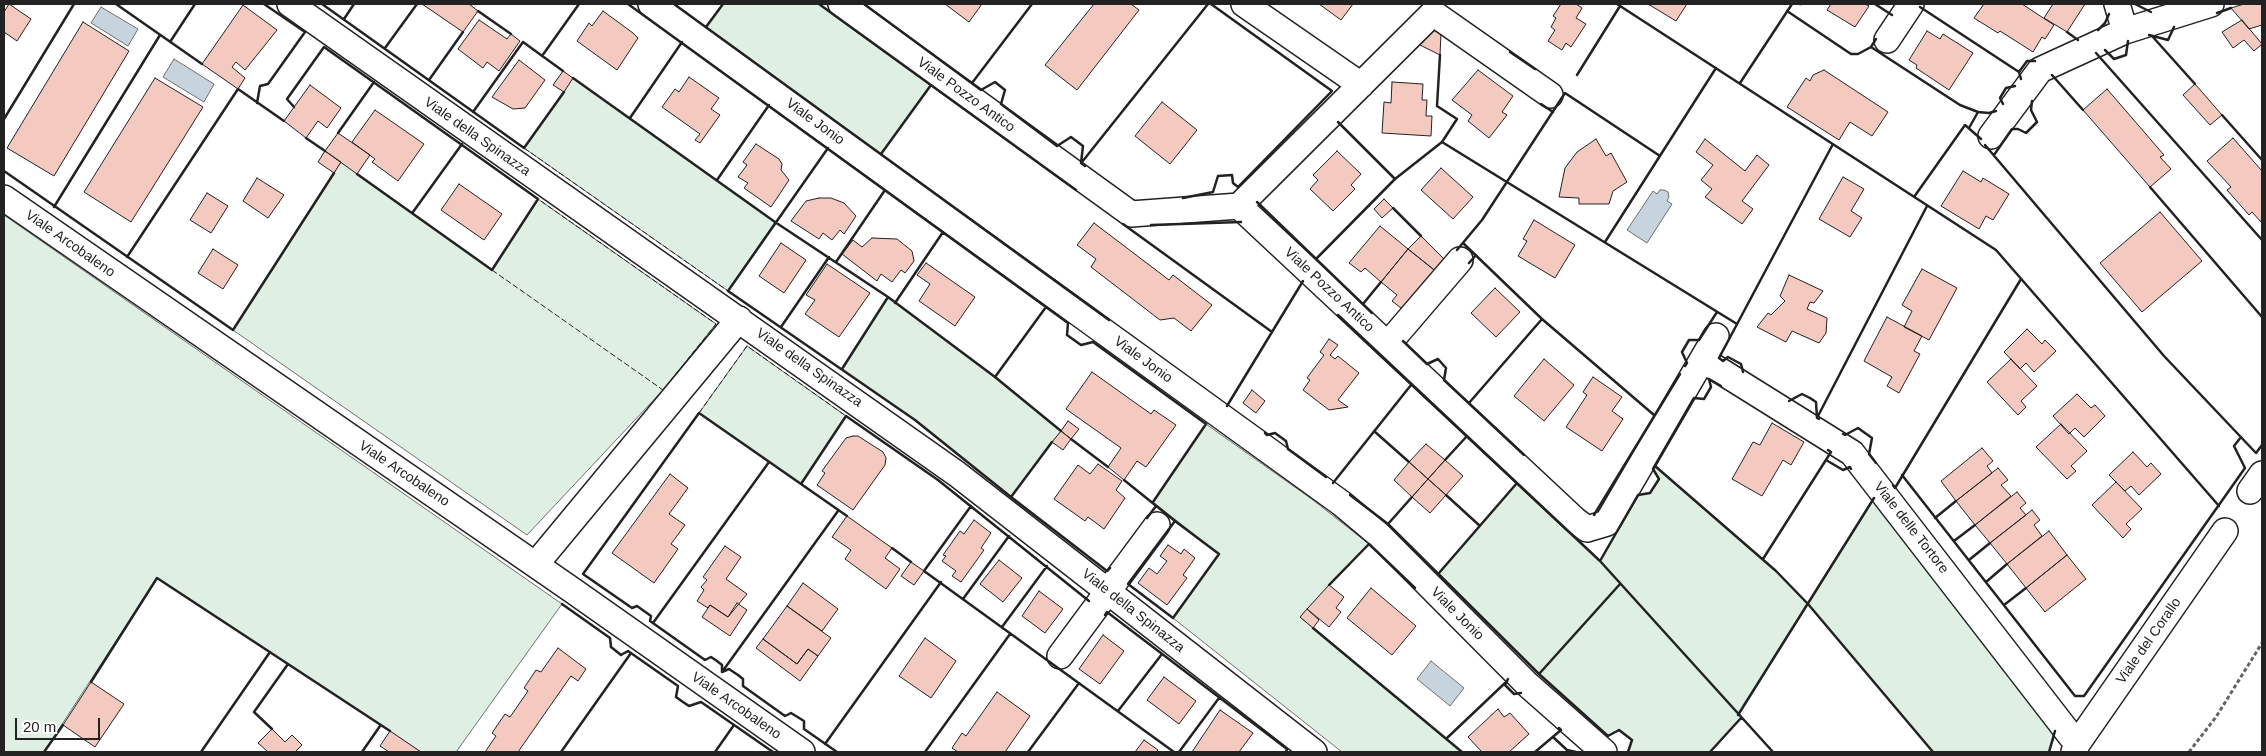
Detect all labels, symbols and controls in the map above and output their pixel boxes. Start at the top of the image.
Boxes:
street label: Viale Pozzo Antico [914,54,1018,136]
street label: Viale della Spinazza [421,94,533,180]
street label: Viale Jonio [782,95,848,149]
street label: Viale Arcobaleno [22,207,118,281]
street label: Viale Pozzo Antico [1281,244,1377,336]
street label: Viale della Spinazza [753,325,865,411]
street label: Viale Jonio [1110,333,1176,387]
street label: Viale Arcobaleno [356,438,452,510]
street label: Viale delle Tortore [1870,479,1952,577]
street label: Viale della Spinazza [1078,566,1188,656]
street label: Viale Jonio [1427,584,1487,644]
street label: Viale del Corallo [2113,595,2185,687]
street label: Viale Arcobaleno [688,669,784,743]
scale bar [18,708,102,740]
text: 20 m [23,718,56,735]

